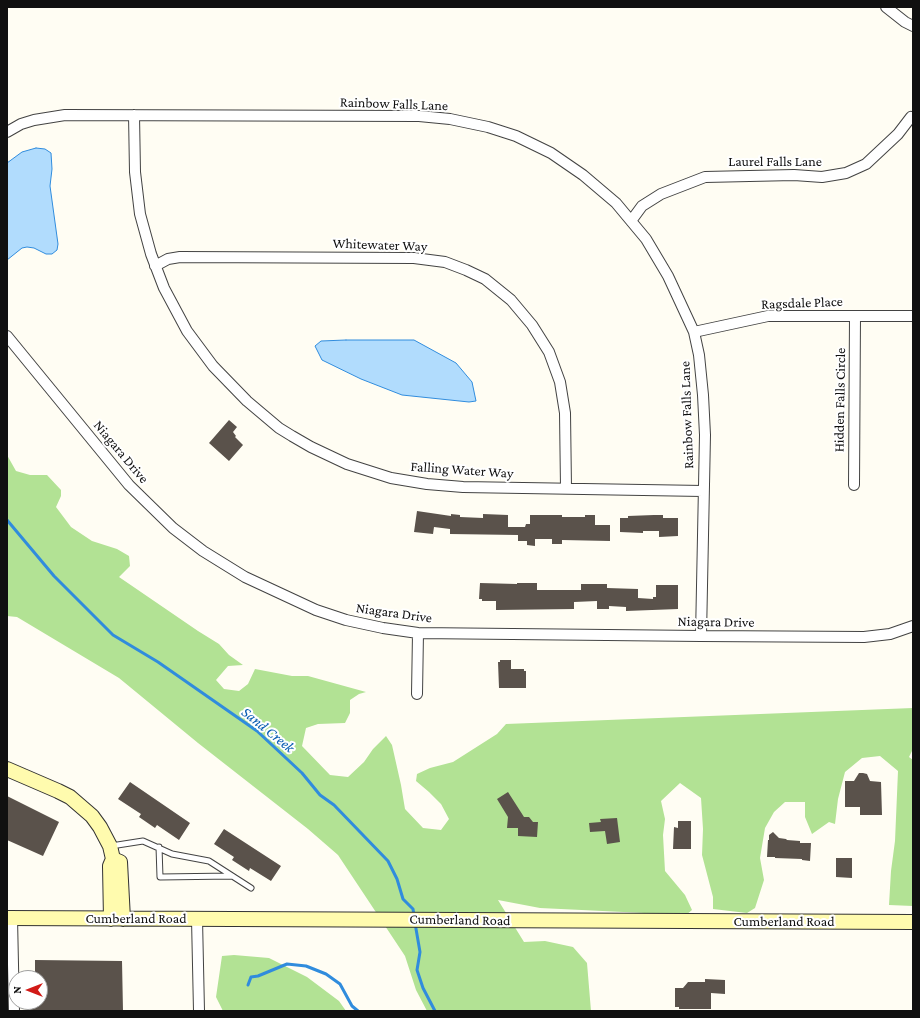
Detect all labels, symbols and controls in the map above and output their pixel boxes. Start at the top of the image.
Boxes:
street label: Rainbow Falls Lane [340,94,448,114]
street label: Laurel Falls Lane [728,154,822,170]
street label: Whitewater Way [332,235,428,255]
street label: Ragsdale Place [761,293,843,313]
street label: Hidden Falls Circle [831,348,849,452]
street label: Rainbow Falls Lane [677,361,697,469]
street label: Niagara Drive [90,417,152,487]
street label: Falling Water Way [410,458,514,482]
street label: Niagara Drive [355,599,433,627]
street label: Niagara Drive [677,613,755,631]
water label: Sand Creek [238,703,298,757]
street label: Cumberland Road [85,911,187,927]
street label: Cumberland Road [409,911,511,929]
street label: Cumberland Road [733,914,835,930]
north arrow [8,970,48,1010]
text: N [11,986,23,994]

